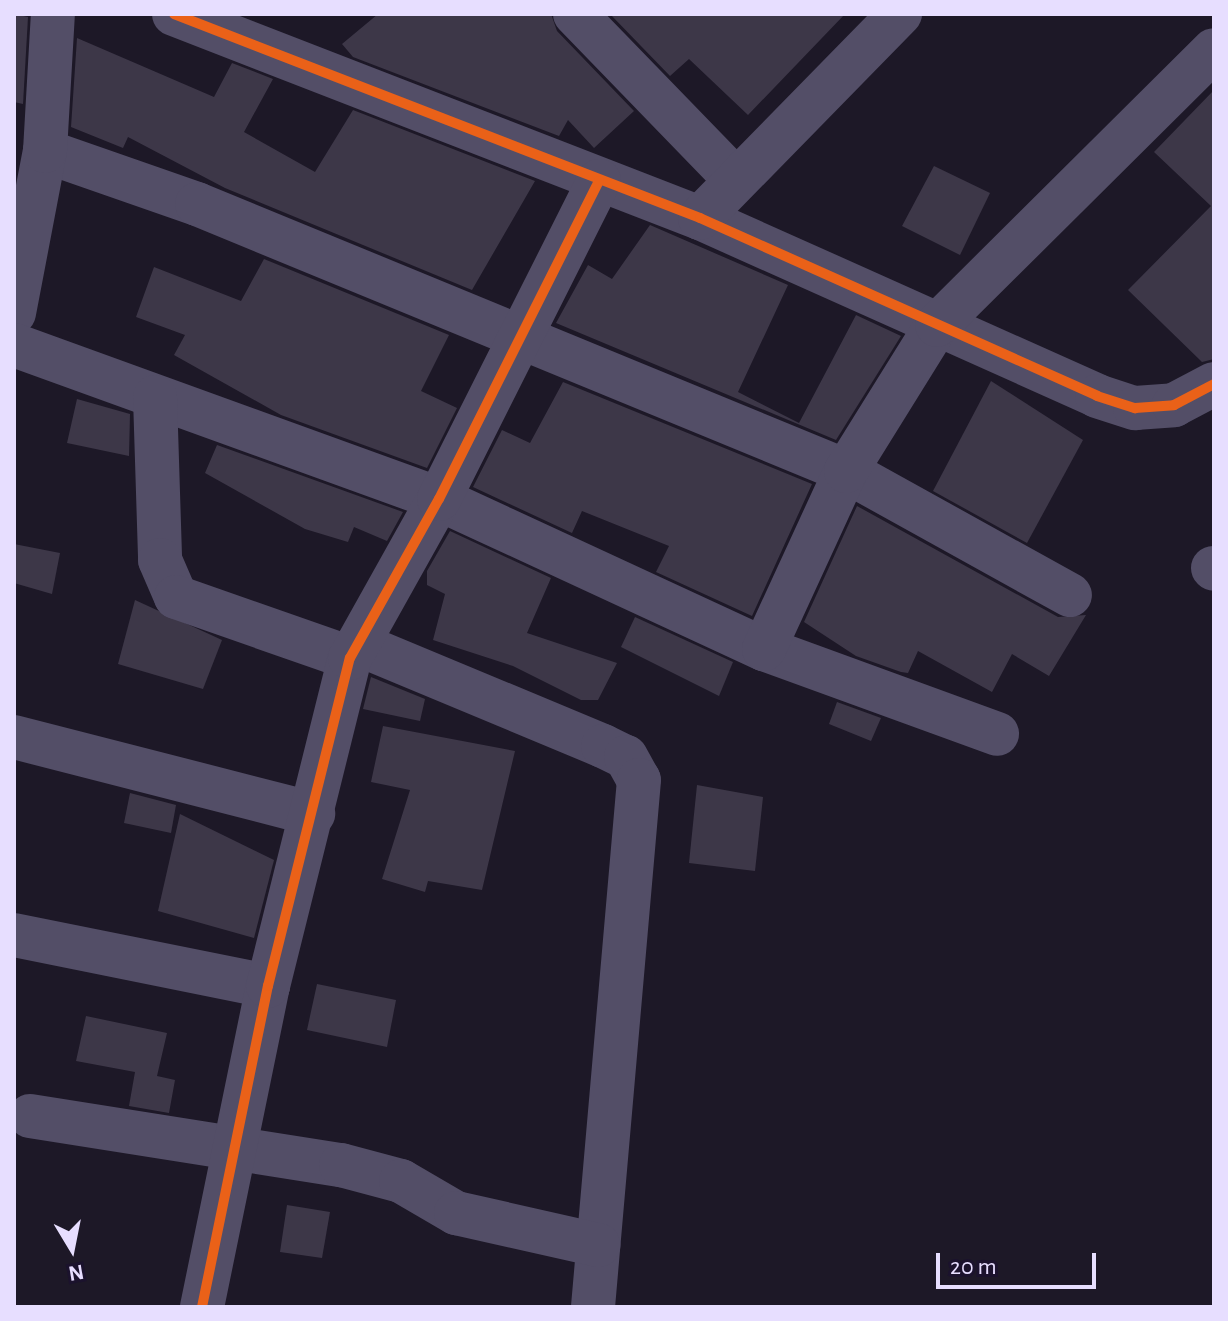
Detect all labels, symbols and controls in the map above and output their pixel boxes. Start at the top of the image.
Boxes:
north arrow [32,1209,112,1289]
scale bar [940,1237,1100,1287]
text: 20 m [950,1255,997,1279]
text: N [67,1260,86,1285]

